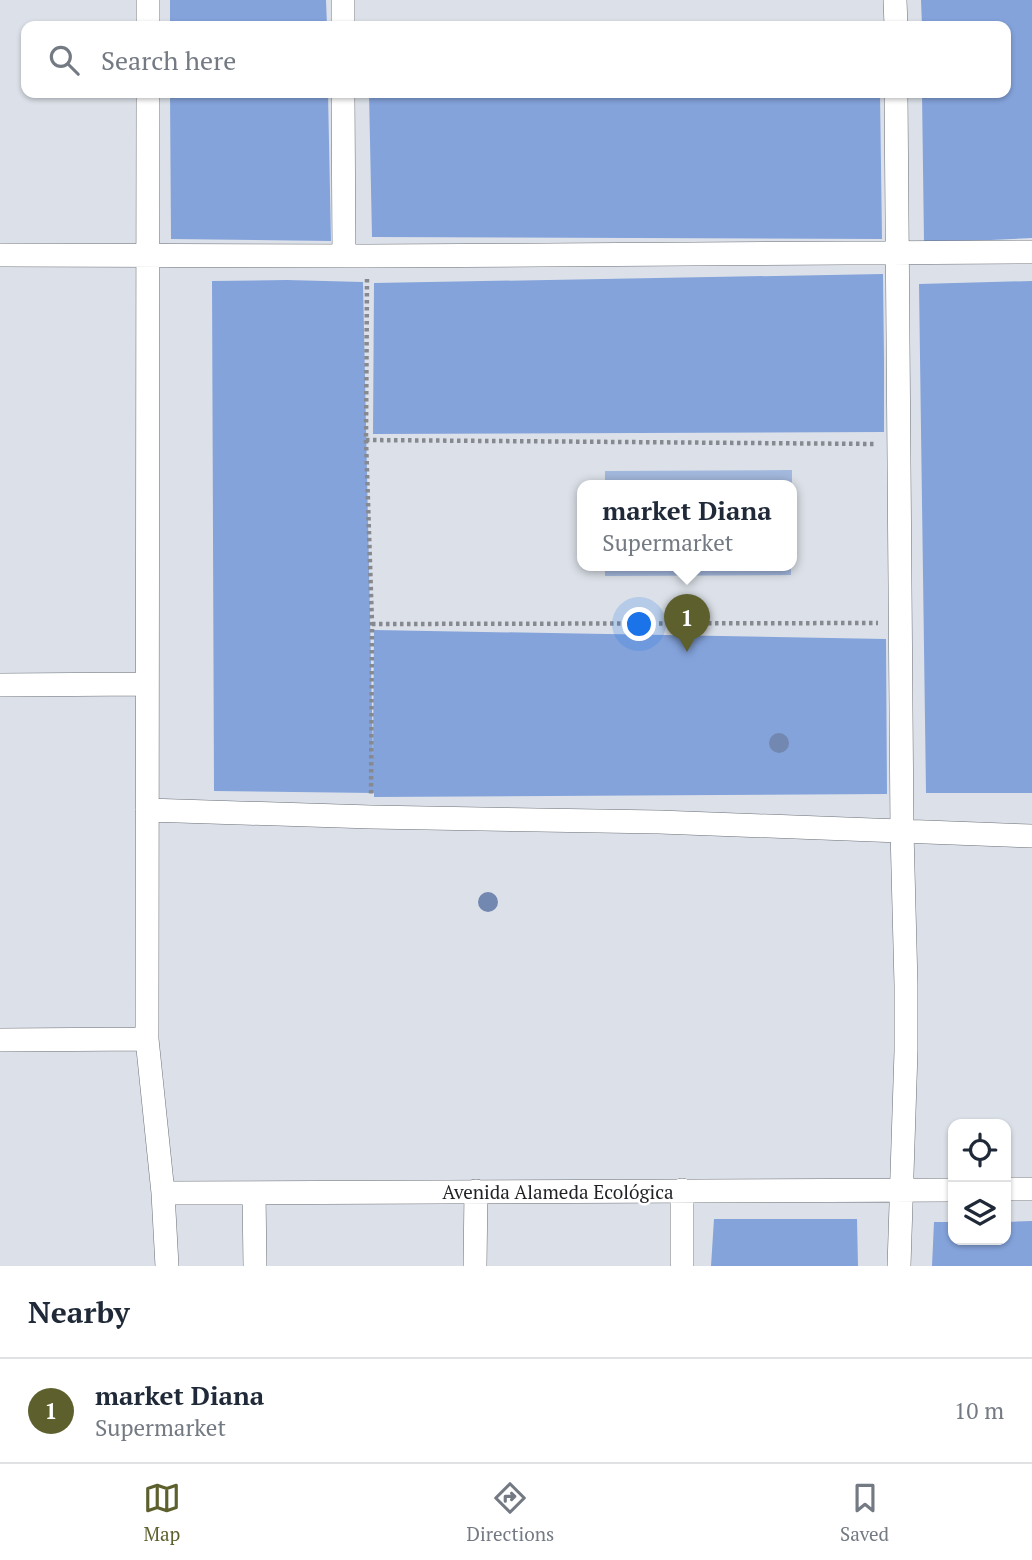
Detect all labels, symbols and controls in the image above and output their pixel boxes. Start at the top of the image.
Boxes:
search box [21,21,1011,98]
icon: search [45,41,83,79]
text: Search here [101,43,236,77]
popup [577,480,797,571]
text: market Diana [602,493,772,527]
text: Supermarket [602,527,733,558]
pin: 1 [664,594,710,652]
your location [622,607,656,641]
map controls [948,1119,1011,1245]
button: locate [948,1119,1011,1182]
street label: Avenida Alameda Ecológica [442,1179,674,1204]
button: layers [948,1182,1011,1245]
text: Nearby [28,1292,130,1332]
text: market Diana [95,1378,264,1412]
text: 1 [45,1395,58,1426]
text: 10 m [954,1395,1004,1426]
text: Supermarket [95,1412,226,1443]
tab: Map [143,1479,181,1546]
tab: Directions [467,1479,554,1546]
tab: Saved [840,1479,889,1546]

